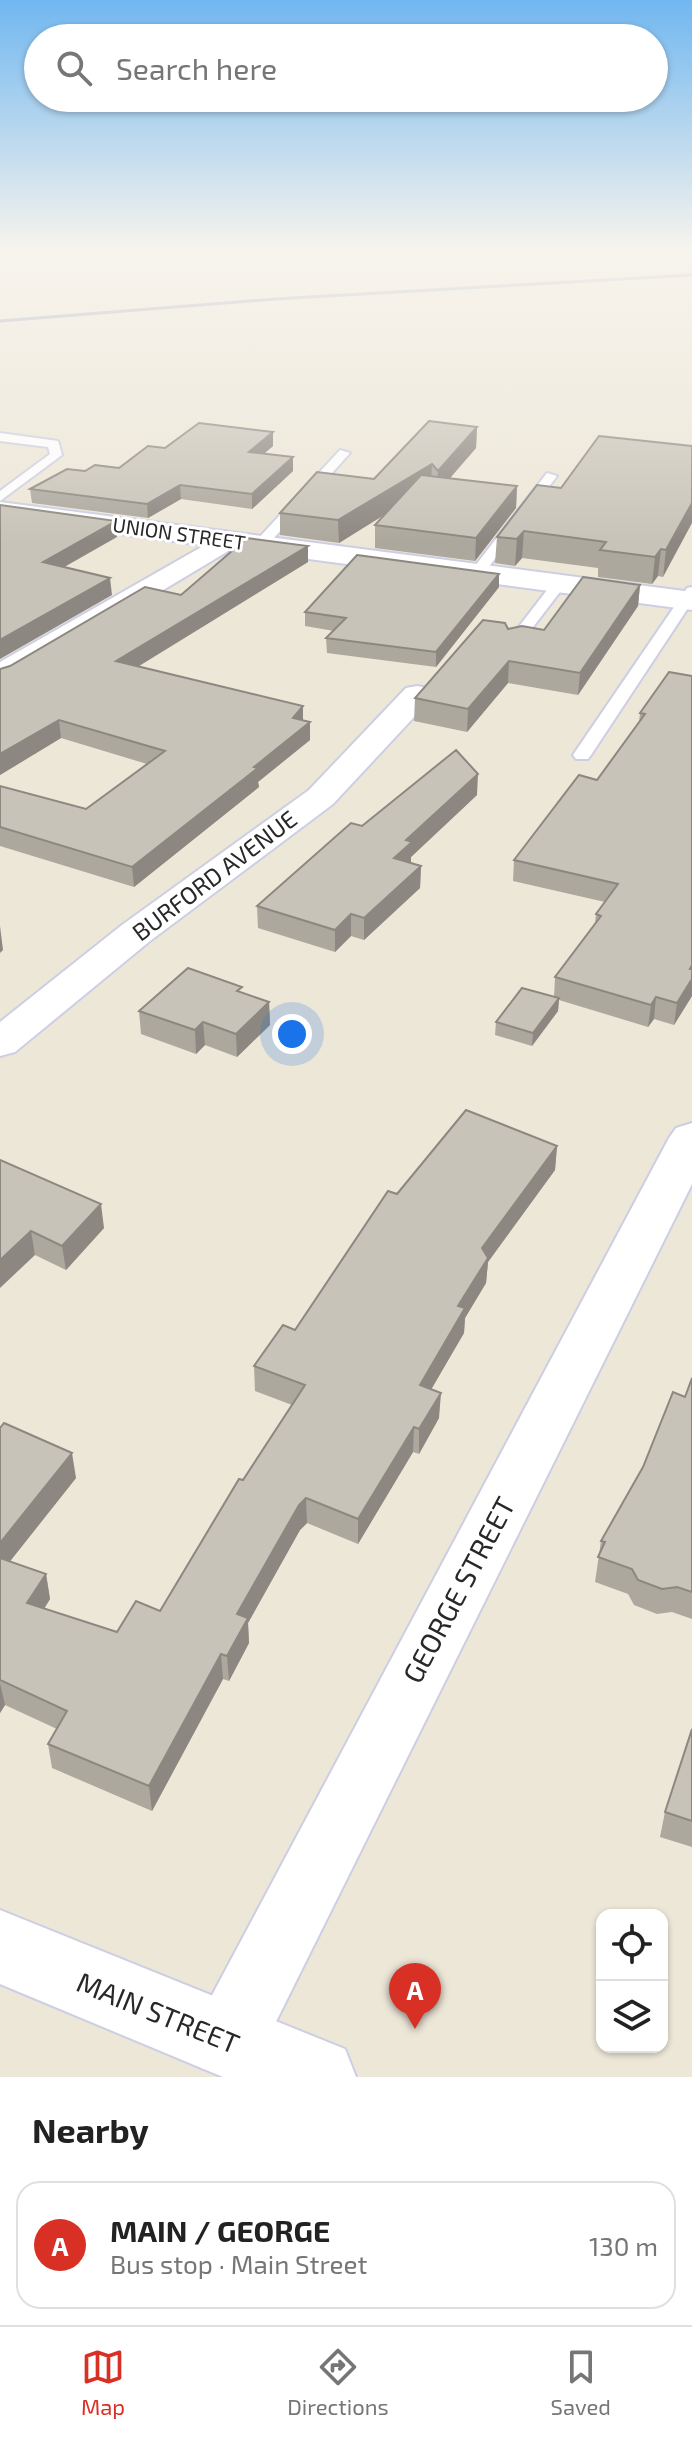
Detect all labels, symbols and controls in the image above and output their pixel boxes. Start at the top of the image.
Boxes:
search box [24,24,668,112]
icon: search [52,46,96,90]
text: Search here [116,50,277,86]
street label: UNION STREET [111,512,247,554]
street label: BURFORD AVENUE [126,803,302,946]
your location [272,1014,312,1054]
street label: GEORGE STREET [395,1491,521,1688]
map controls [596,1909,668,2053]
button: locate [596,1909,668,1981]
pin: A [389,1963,441,2029]
street label: MAIN STREET [72,1964,245,2060]
button: layers [596,1981,668,2053]
text: Nearby [32,2109,149,2150]
text: MAIN / GEORGE [110,2212,330,2248]
text: A [52,2230,68,2261]
text: 130 m [589,2230,658,2261]
text: Bus stop · Main Street [110,2248,367,2279]
tab: Map [81,2345,125,2419]
tab: Directions [287,2345,389,2419]
tab: Saved [551,2345,611,2419]

